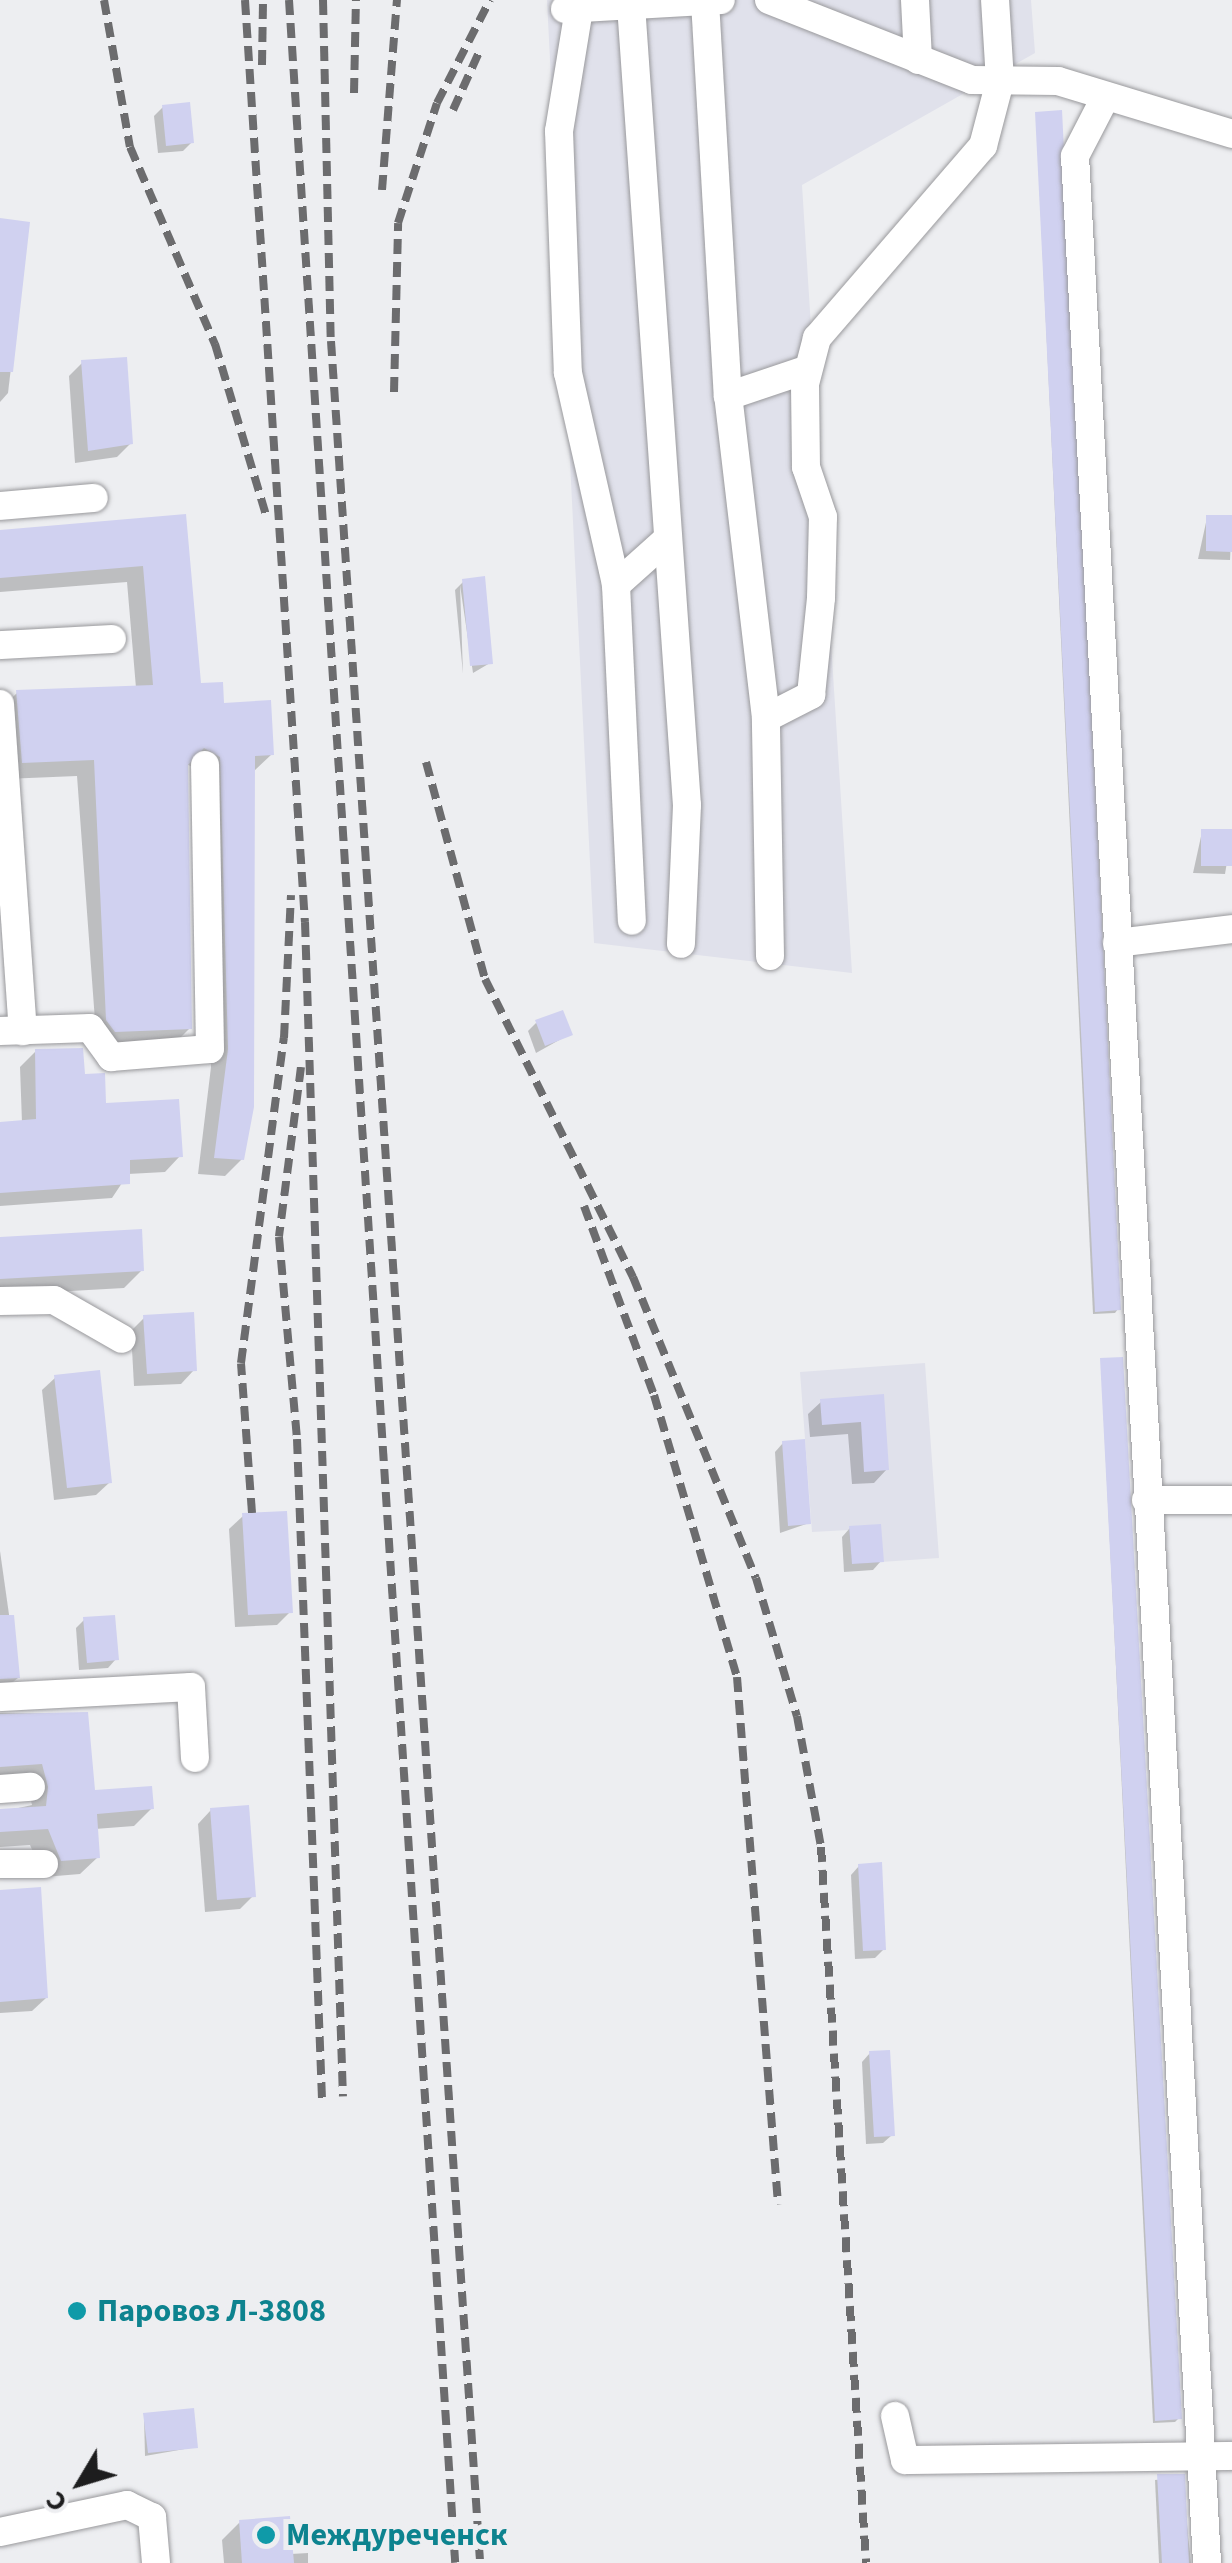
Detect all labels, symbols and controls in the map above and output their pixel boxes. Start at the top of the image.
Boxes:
place label: Паровоз Л-3808 [97,2292,326,2330]
marker: Паровоз Л-3808 [66,2300,88,2322]
north arrow [30,2433,130,2533]
text: С [36,2483,77,2520]
place label: Междуреченск [286,2516,507,2554]
marker: Междуреченск [255,2524,277,2546]

